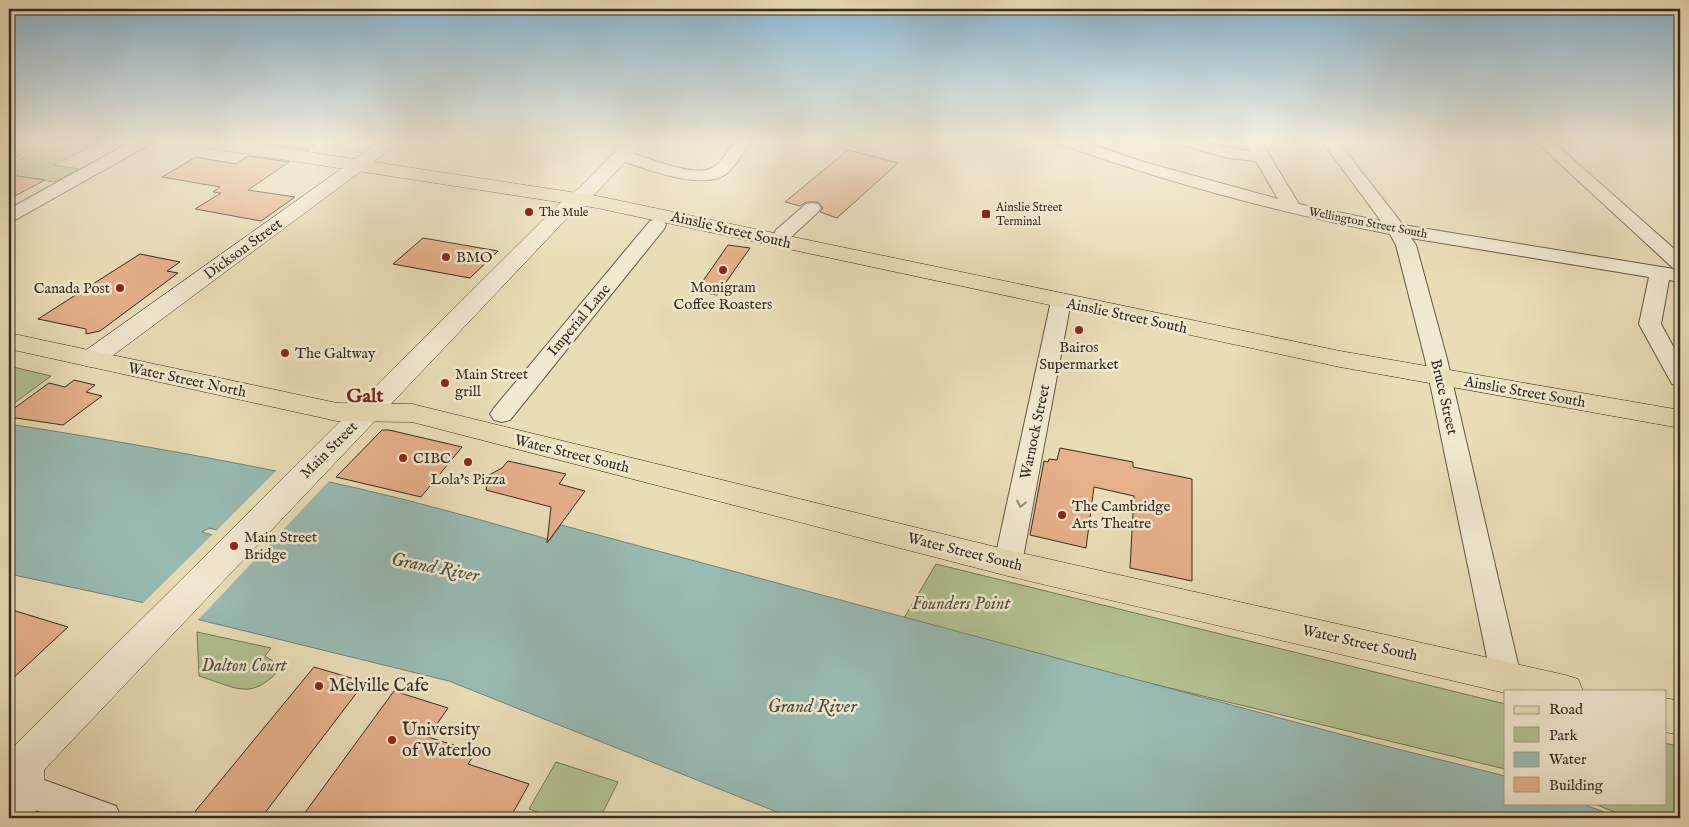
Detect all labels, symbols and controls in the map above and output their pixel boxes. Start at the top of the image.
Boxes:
place label: Ainslie Street Terminal [995,200,1062,229]
street label: Wellington Street South [1308,204,1429,242]
place label: The Mule [539,205,589,220]
marker: The Mule [523,206,535,218]
street label: Ainslie Street South [668,207,793,253]
marker: Ainslie Street Terminal [980,208,992,220]
street label: Dickson Street [200,214,286,284]
place label: BMO [456,248,492,267]
marker: BMO [440,251,452,263]
marker: Monigram Coffee Roasters [717,264,729,276]
place label: Monigram Coffee Roasters [674,278,772,314]
place label: Canada Post [34,279,110,298]
street label: Imperial Lane [543,280,615,360]
marker: Canada Post [114,282,126,294]
street label: Ainslie Street South [1064,294,1189,338]
marker: Bairos Supermarket [1073,324,1085,336]
place label: Bairos Supermarket [1039,338,1119,374]
place label: The Galtway [295,344,376,363]
marker: The Galtway [279,347,291,359]
street label: Bruce Street [1426,357,1462,437]
street label: Water Street North [126,358,248,402]
place label: Main Street grill [455,365,528,401]
street label: Ainslie Street South [1462,372,1587,412]
marker: Main Street grill [439,377,451,389]
street label: Warnock Street [1016,383,1054,481]
district label: Galt [347,384,384,409]
street label: Main Street [296,417,362,483]
street label: Water Street South [513,431,631,477]
place label: CIBC [413,449,451,468]
marker: CIBC [397,452,409,464]
marker: Lola's Pizza [462,456,474,468]
place label: Lola's Pizza [430,470,506,489]
place label: The Cambridge Arts Theatre [1071,497,1170,533]
one-way arrow [1016,499,1027,508]
marker: The Cambridge Arts Theatre [1056,509,1068,521]
place label: Main Street Bridge [244,528,317,564]
street label: Water Street South [906,529,1024,575]
marker: Main Street Bridge [228,540,240,552]
water label: Grand River [389,548,483,589]
park label: Founders Point [912,593,1011,616]
street label: Water Street South [1300,620,1420,666]
park label: Dalton Court [201,655,288,678]
place label: Melville Cafe [329,675,429,698]
marker: Melville Cafe [313,680,325,692]
legend [1504,690,1666,804]
water label: Grand River [767,695,858,719]
text: Road [1549,700,1584,719]
place label: University of Waterloo [402,719,491,763]
text: Park [1549,726,1579,745]
marker: University of Waterloo [386,734,398,746]
text: Water [1549,750,1587,769]
text: Building [1549,776,1604,795]

